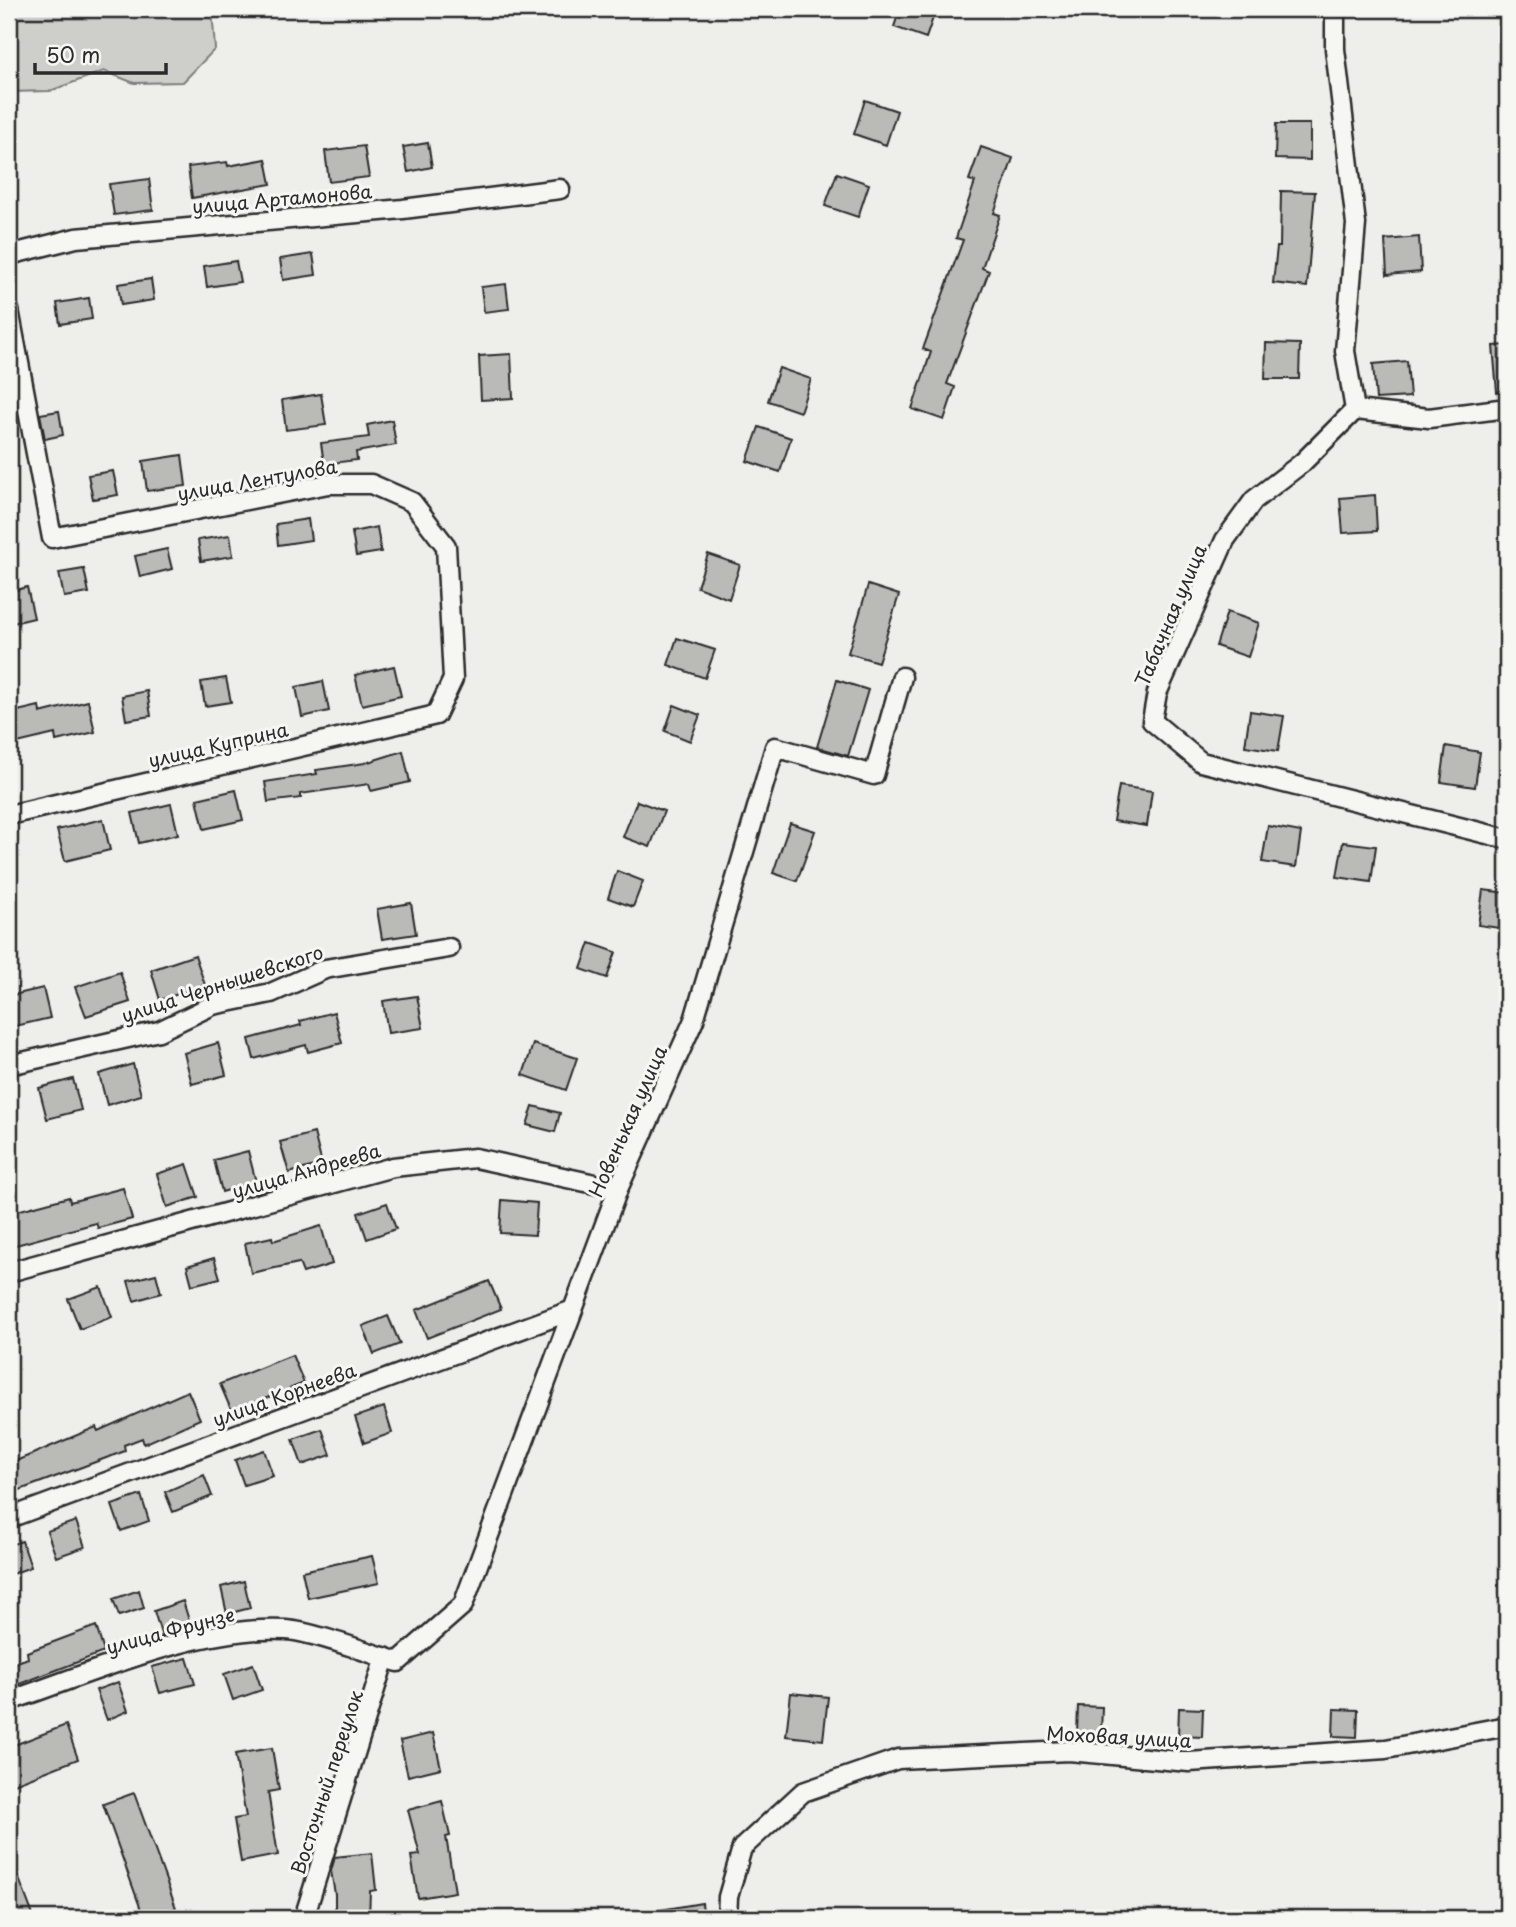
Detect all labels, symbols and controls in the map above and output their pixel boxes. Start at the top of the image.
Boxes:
scale bar [35,32,166,76]
text: 50 m [46,38,100,70]
street label: улица Артамонова [191,176,373,220]
street label: улица Лентулова [175,451,339,507]
street label: Табачная улица [1127,540,1213,690]
street label: улица Куприна [145,714,291,774]
street label: улица Чернышевского [117,937,327,1029]
street label: Новенькая улица [581,1041,673,1201]
street label: улица Андреева [229,1135,384,1205]
street label: улица Корнеева [208,1355,360,1433]
street label: улица Фрунзе [103,1599,237,1661]
street label: Восточный переулок [283,1685,369,1878]
street label: Моховая улица [1046,1718,1192,1754]

